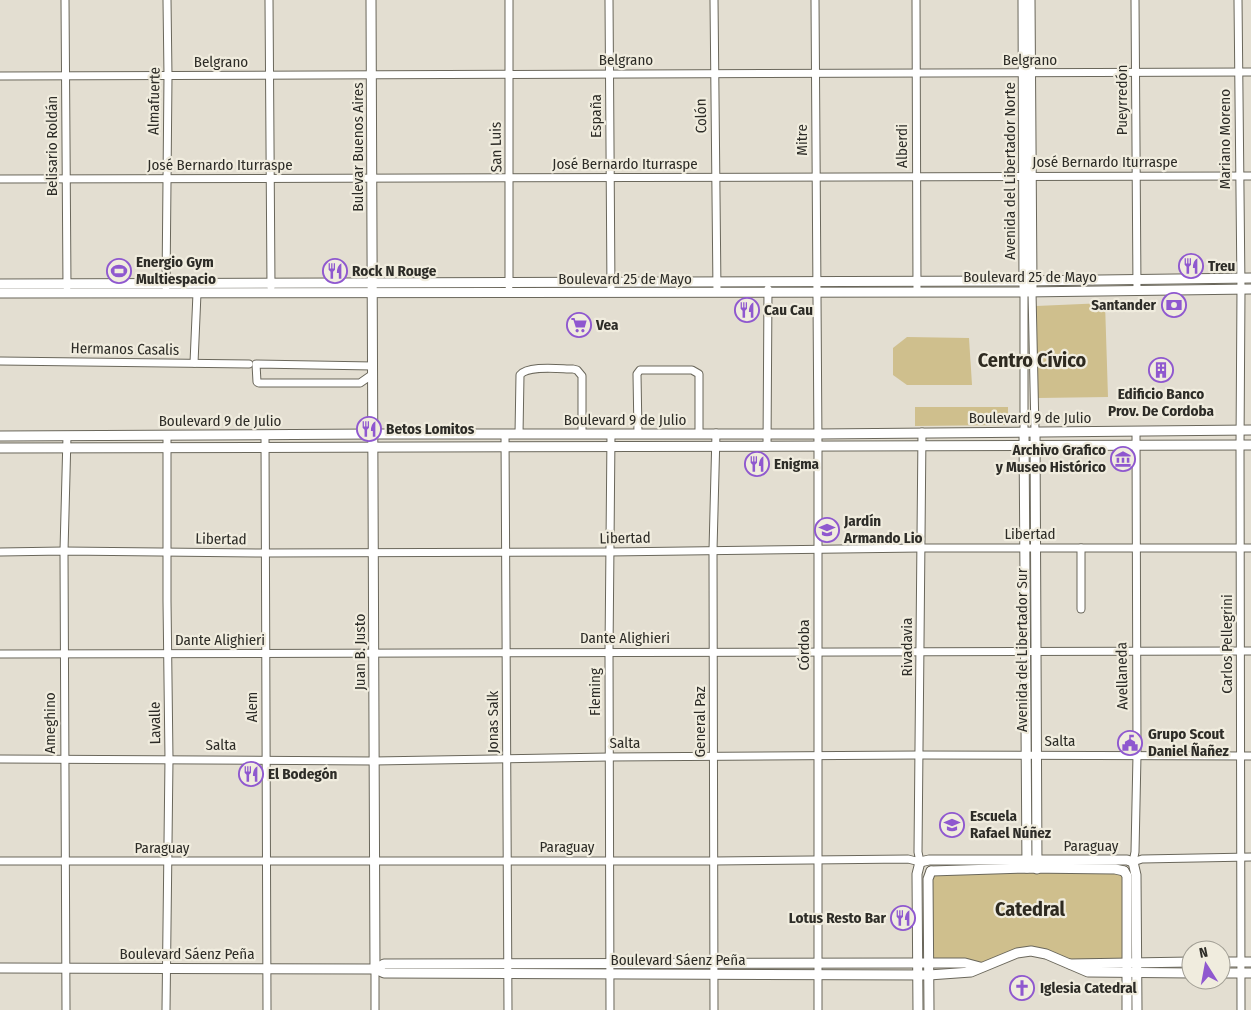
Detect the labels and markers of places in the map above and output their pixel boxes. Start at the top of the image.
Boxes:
place label: Energio Gym Multiespacio [136,253,216,288]
restaurant icon: Treu [1178,253,1204,279]
place label: Treu [1208,257,1235,275]
sports icon: Energio Gym Multiespacio [106,258,132,284]
restaurant icon: Rock N Rouge [322,258,348,284]
place label: Rock N Rouge [352,262,437,280]
bank icon: Santander [1161,292,1187,318]
place label: Santander [1091,296,1156,314]
restaurant icon: Cau Cau [734,297,760,323]
place label: Cau Cau [764,301,813,319]
supermarket icon: Vea [566,312,592,338]
place label: Vea [595,316,619,334]
building icon: Edificio Banco Prov. De Cordoba [1148,357,1174,383]
place label: Edificio Banco Prov. De Cordoba [1108,385,1214,420]
restaurant icon: Betos Lomitos [356,416,382,442]
place label: Betos Lomitos [386,420,475,438]
place label: Archivo Grafico y Museo Histórico [995,441,1106,476]
museum icon: Archivo Grafico y Museo Histórico [1110,446,1136,472]
restaurant icon: Enigma [744,451,770,477]
place label: Enigma [774,455,820,473]
place label: Jardín Armando Lio [843,512,923,547]
school or university icon: Jardín Armando Lio [814,517,840,543]
place label: Grupo Scout Daniel Ñañez [1148,725,1230,760]
public building icon: Grupo Scout Daniel Ñañez [1117,730,1143,756]
restaurant icon: El Bodegón [238,761,264,787]
place label: El Bodegón [268,765,338,783]
place label: Escuela Rafael Núñez [970,807,1052,842]
school or university icon: Escuela Rafael Núñez [939,812,965,838]
restaurant icon: Lotus Resto Bar [890,905,916,931]
place label: Lotus Resto Bar [789,909,887,927]
church icon: Iglesia Catedral [1009,975,1035,1001]
place label: Iglesia Catedral [1040,979,1137,997]

